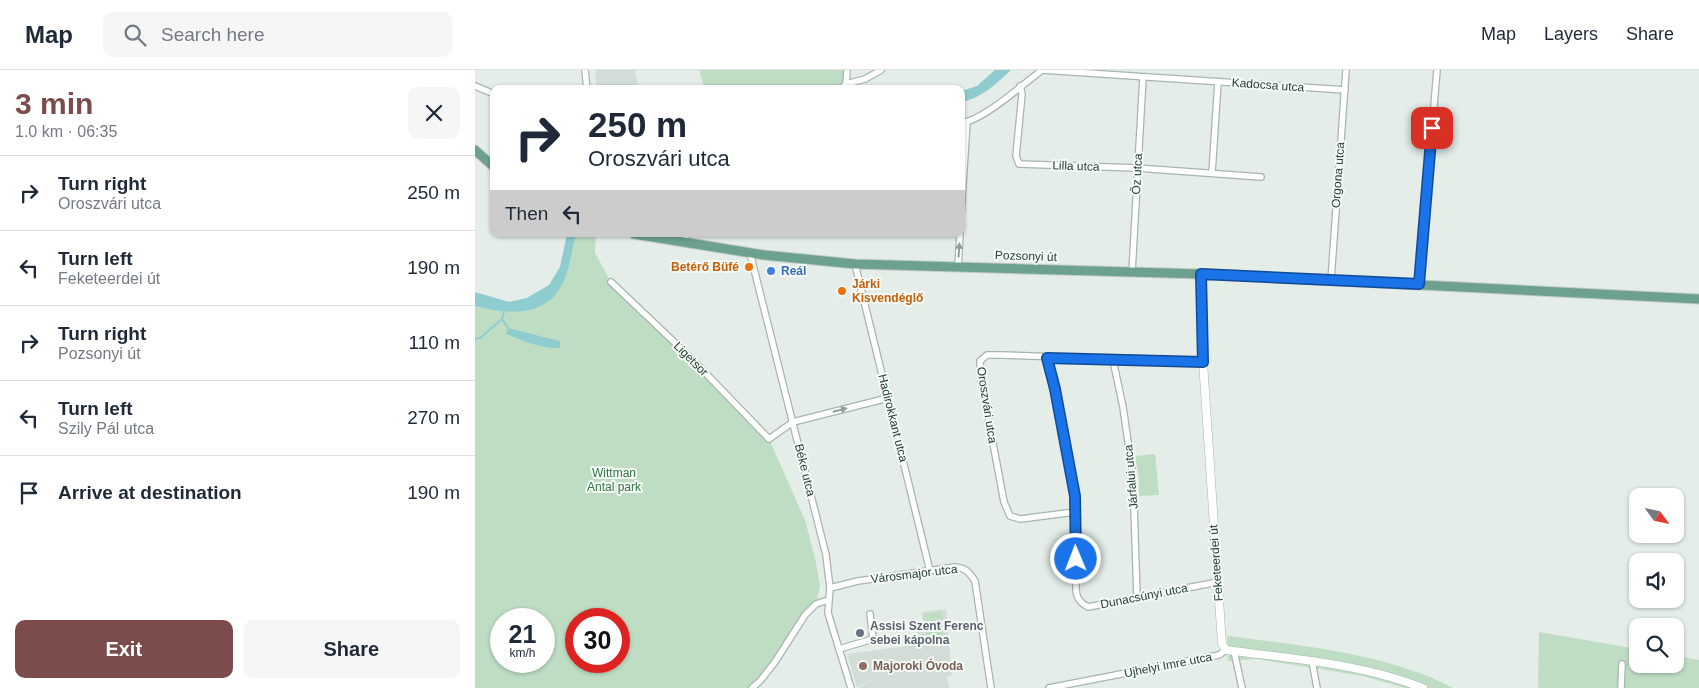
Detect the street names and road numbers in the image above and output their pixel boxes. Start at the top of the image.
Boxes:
street label: Kadocsa utca [1231,75,1305,95]
street label: Orgona utca [1329,141,1347,208]
street label: Őz utca [1128,153,1145,195]
street label: Lilla utca [1052,158,1100,174]
street label: Pozsonyi út [995,248,1058,264]
street label: Ligetsor [671,339,711,379]
street label: Oroszvári utca [974,366,1000,445]
street label: Hadirokkant utca [875,373,911,464]
street label: Béke utca [792,442,818,498]
street label: Járfalui utca [1121,444,1141,510]
street label: Feketeerdei út [1206,524,1226,602]
street label: Városmajor utca [870,562,959,586]
street label: Dunacsúnyi utca [1099,581,1189,611]
street label: Ujhelyi Imre utca [1123,650,1214,680]

